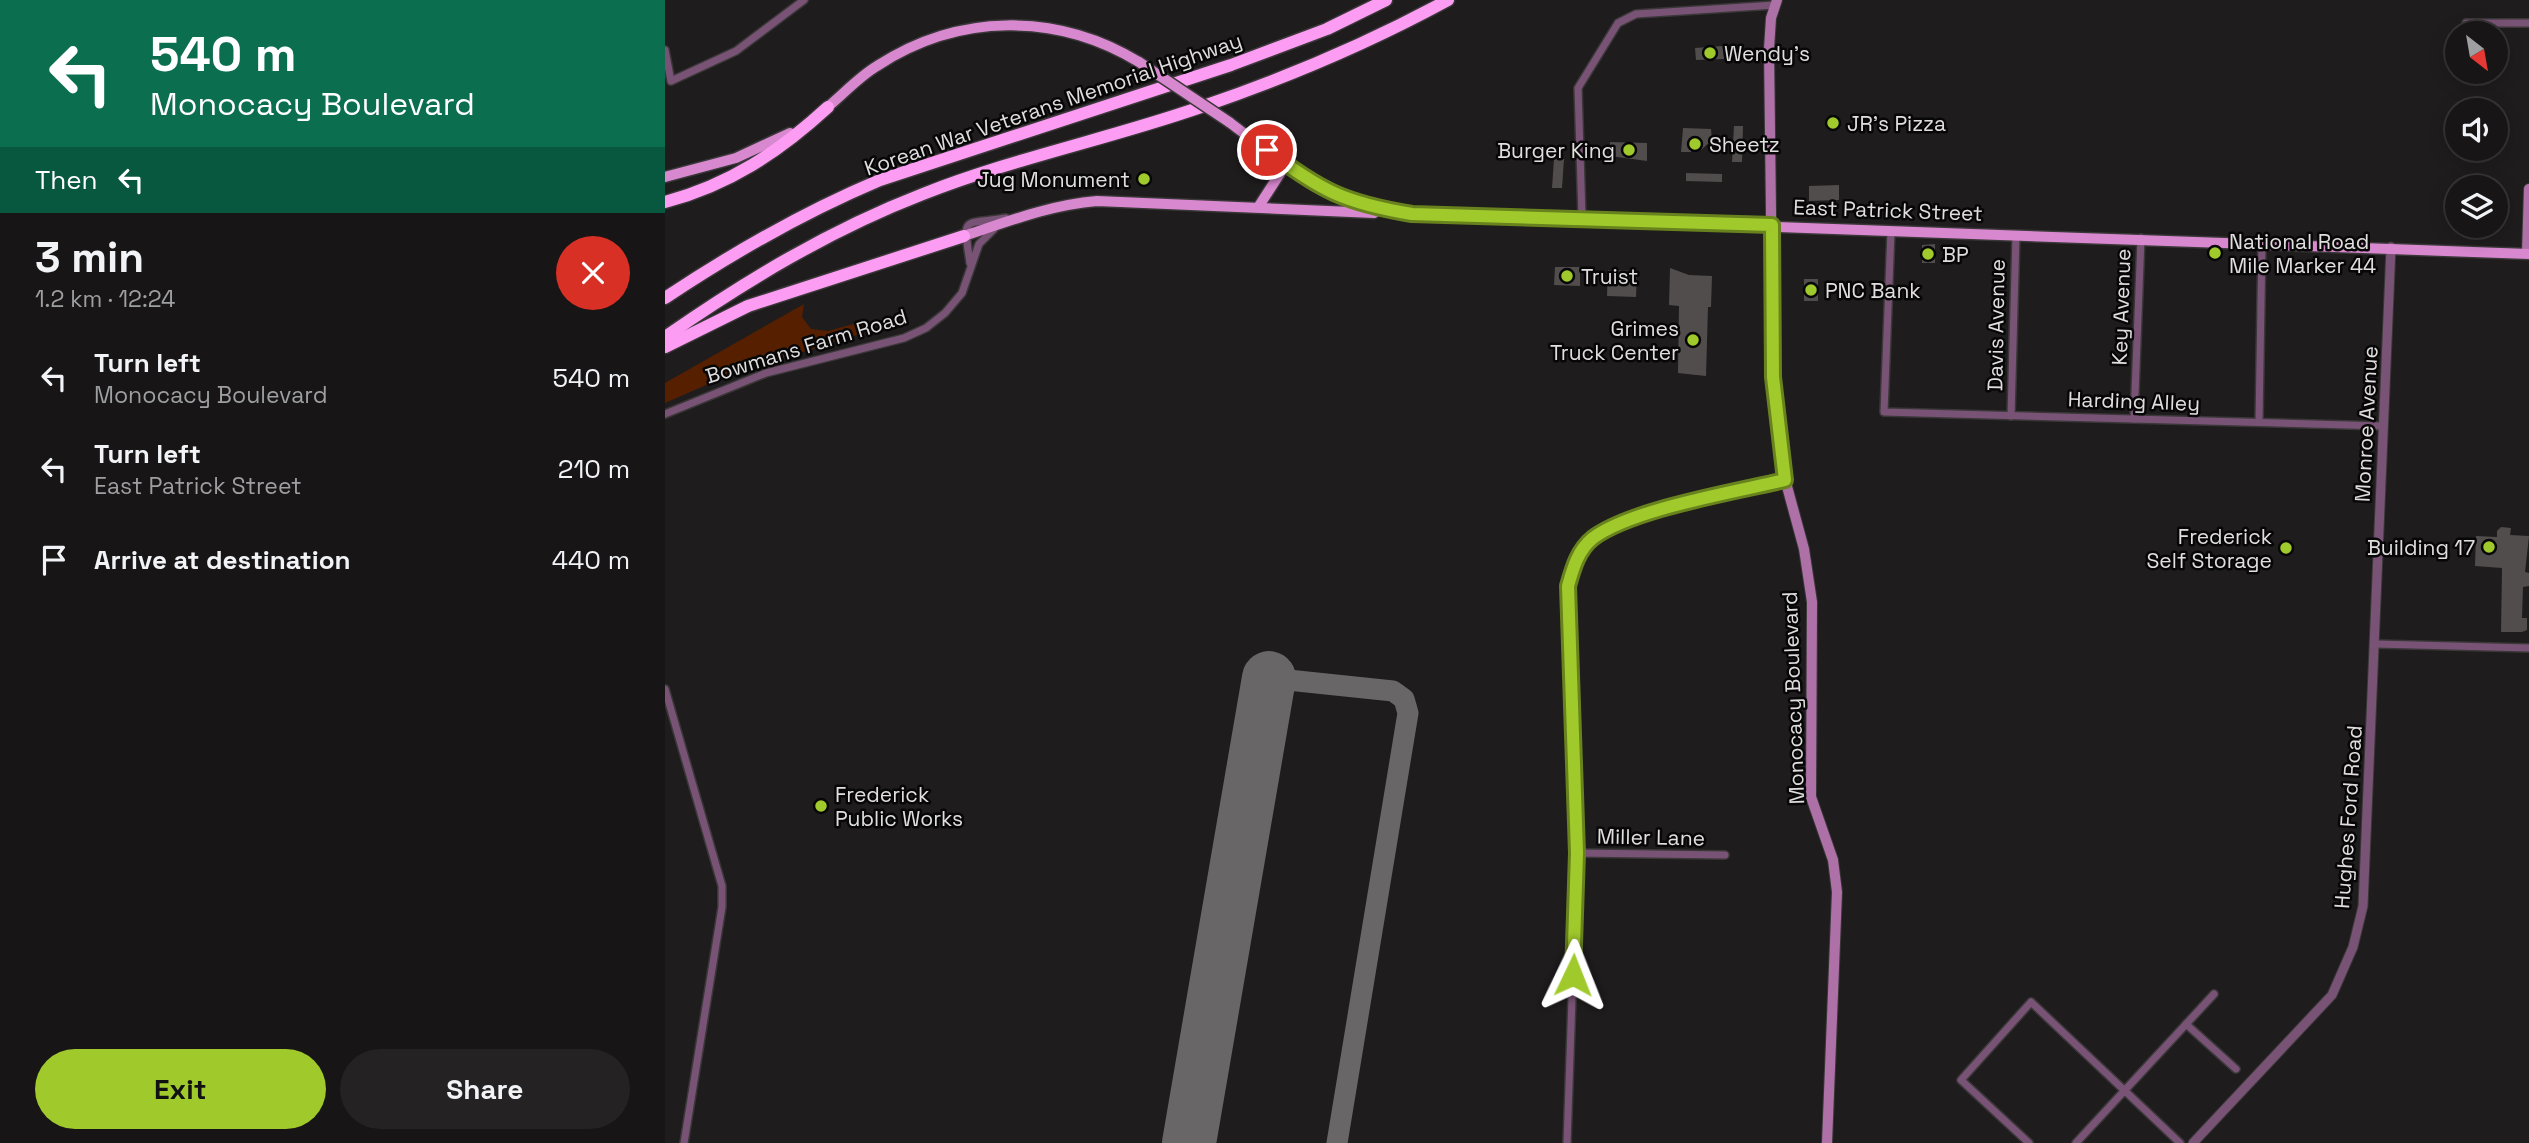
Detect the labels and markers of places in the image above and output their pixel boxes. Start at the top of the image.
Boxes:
place label: Wendy's [1724,40,1810,67]
marker: Wendy's [1702,45,1718,61]
place label: JR's Pizza [1847,110,1946,137]
marker: JR's Pizza [1825,115,1841,131]
pin [1237,120,1297,180]
place label: Sheetz [1709,131,1780,158]
marker: Sheetz [1687,136,1703,152]
place label: Burger King [1497,137,1615,164]
marker: Burger King [1621,142,1637,158]
place label: Jug Monument [977,166,1130,193]
marker: Jug Monument [1136,171,1152,187]
place label: National Road Mile Marker 44 [2229,228,2376,279]
place label: BP [1942,241,1969,268]
marker: National Road Mile Marker 44 [2207,245,2223,261]
marker: BP [1920,246,1936,262]
place label: Truist [1581,263,1638,290]
marker: Truist [1559,268,1575,284]
place label: PNC Bank [1825,277,1921,304]
marker: PNC Bank [1803,282,1819,298]
place label: Grimes Truck Center [1550,315,1679,366]
marker: Grimes Truck Center [1685,332,1701,348]
place label: Frederick Self Storage [2146,523,2272,574]
place label: Building 17 [2367,534,2475,561]
marker: Building 17 [2481,539,2497,555]
marker: Frederick Self Storage [2278,540,2294,556]
place label: Frederick Public Works [835,781,963,832]
marker: Frederick Public Works [813,798,829,814]

